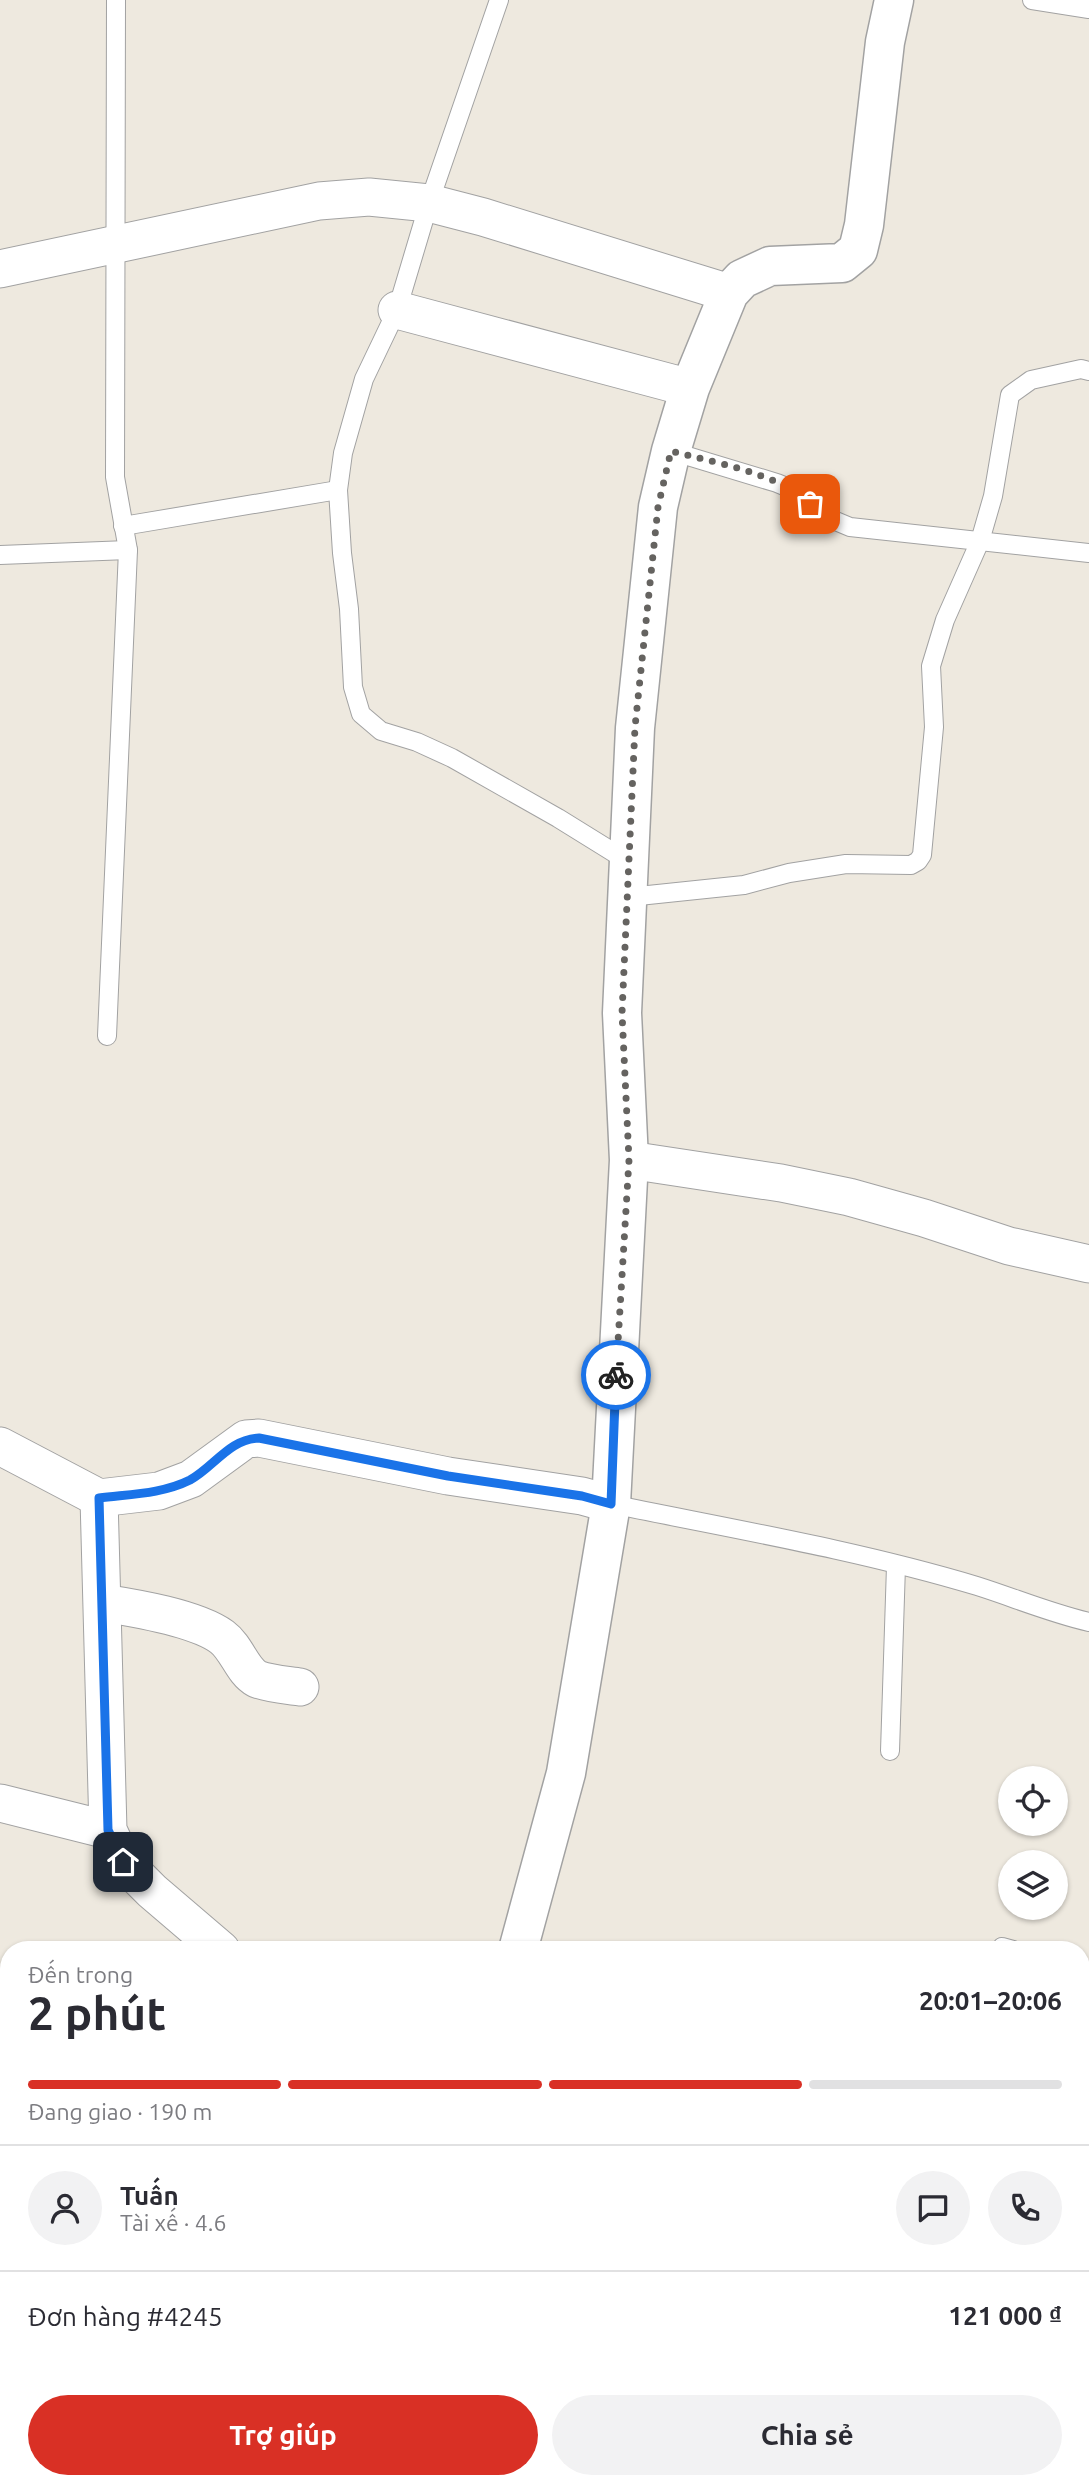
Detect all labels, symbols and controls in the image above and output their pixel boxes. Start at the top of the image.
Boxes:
pin [780,474,840,534]
icon: bag [791,485,829,523]
courier [581,1340,651,1410]
icon: bike [597,1356,635,1394]
map controls [998,1766,1068,1920]
button: locate [998,1766,1068,1836]
pin [93,1832,153,1892]
icon: home [104,1843,142,1881]
button: layers [998,1850,1068,1920]
text: Đến trong [28,1962,133,1987]
text: 20:01–20:06 [919,1986,1062,2015]
text: 2 phút [28,1987,166,2039]
text: Đang giao · 190 m [28,2099,212,2124]
button: person [28,2171,102,2245]
button: chat [896,2171,970,2245]
button: phone [988,2171,1062,2245]
text: Tuấn [120,2181,179,2210]
text: Tài xế · 4.6 [120,2210,226,2235]
text: 121 000 ₫ [948,2301,1062,2330]
text: Đơn hàng #4245 [28,2302,223,2331]
button: Trợ giúp [28,2395,538,2475]
button: Chia sẻ [552,2395,1062,2475]

